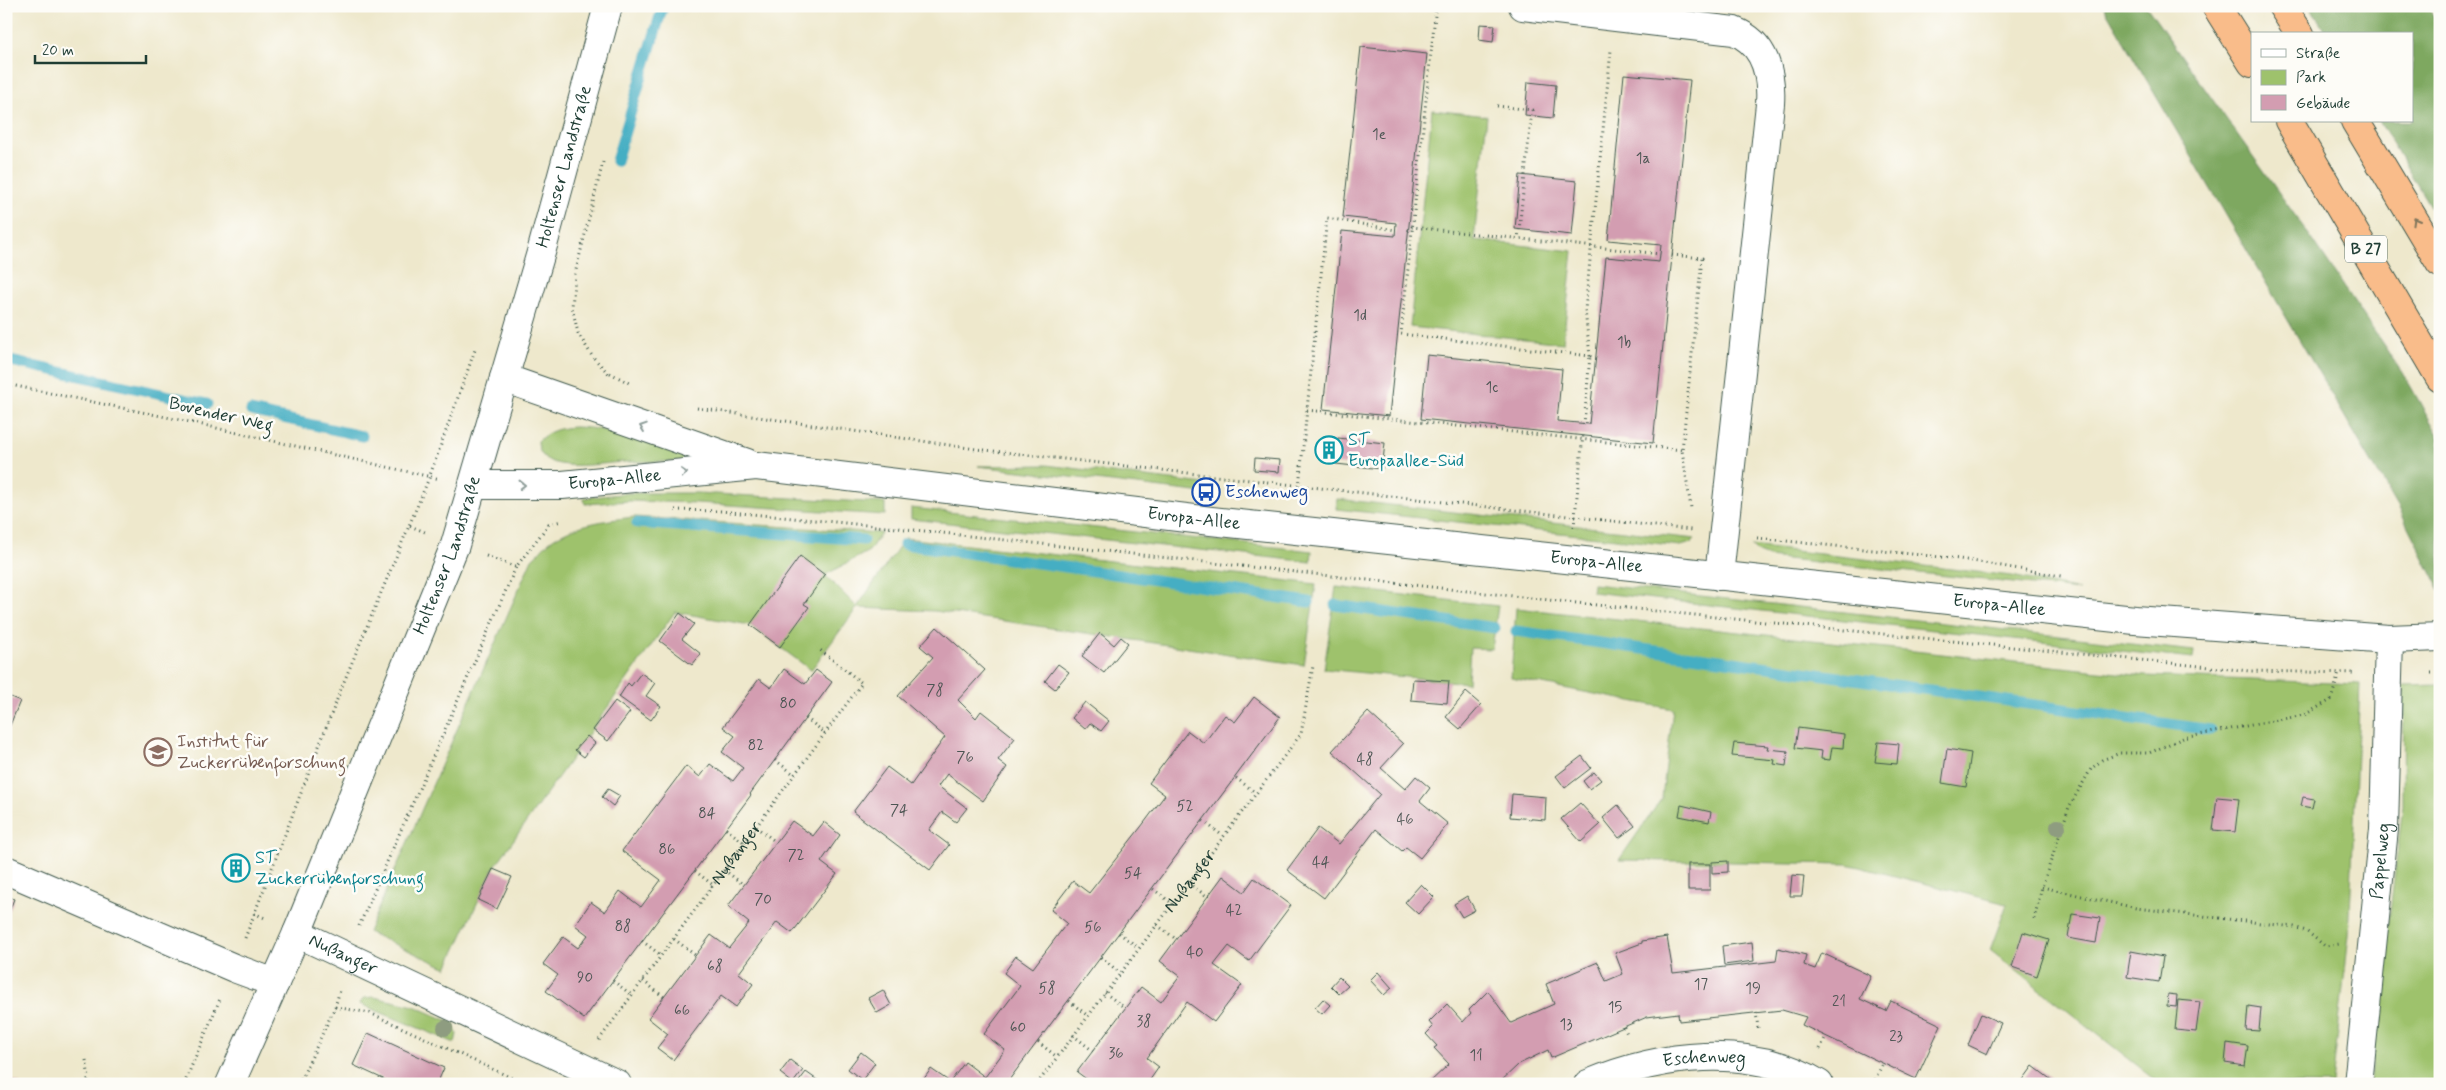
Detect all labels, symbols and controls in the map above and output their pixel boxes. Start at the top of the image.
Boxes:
scale bar [35,32,146,64]
legend [2251,32,2414,122]
text: 20 m [42,41,74,61]
text: Straße [2296,44,2340,64]
text: Park [2296,68,2326,88]
street label: Holtenser Landstraße [531,83,598,251]
text: Gebäude [2296,94,2350,114]
house number: 1e [1372,125,1386,145]
house number: 1a [1636,149,1650,169]
one-way arrow [2412,217,2422,226]
road number: B 27 [2345,235,2387,262]
house number: 1d [1353,306,1367,326]
house number: 1b [1617,333,1631,353]
house number: 1c [1486,378,1498,398]
street label: Bovender Weg [166,391,276,441]
one-way arrow [640,423,648,433]
place label: ST Europaallee-Süd [1348,428,1464,473]
building icon: ST Europaallee-Süd [1314,435,1344,465]
street label: Europa-Allee [567,463,662,496]
one-way arrow [680,467,688,478]
street label: Holtenser Landstraße [408,473,487,638]
bus stop icon: Eschenweg [1191,477,1221,507]
one-way arrow [518,480,526,490]
place label: Eschenweg [1225,480,1308,505]
street label: Europa-Allee [1146,501,1242,536]
street label: Europa-Allee [1549,545,1644,579]
street label: Europa-Allee [1951,589,2047,622]
house number: 78 [926,681,944,701]
house number: 80 [779,694,797,714]
place label: Institut für Zuckerrübenforschung [177,730,346,777]
house number: 82 [748,736,764,756]
school or university icon: Institut für Zuckerrübenforschung [143,737,173,767]
house number: 76 [956,748,974,768]
house number: 48 [1357,750,1373,770]
house number: 52 [1177,797,1194,817]
house number: 74 [890,801,908,821]
house number: 84 [698,804,716,824]
house number: 46 [1396,810,1414,830]
street label: Nußanger [705,816,768,890]
street label: Pappelweg [2365,823,2397,900]
house number: 86 [659,840,675,860]
street label: Nußanger [1158,844,1222,918]
place label: ST Zuckerrübenforschung [255,846,424,893]
house number: 72 [787,846,805,866]
building icon: ST Zuckerrübenforschung [221,853,251,883]
house number: 44 [1312,853,1330,873]
house number: 54 [1124,864,1142,884]
house number: 70 [754,890,772,910]
house number: 42 [1226,901,1242,921]
house number: 88 [615,917,631,937]
house number: 56 [1084,918,1102,938]
street label: Nußanger [305,928,382,982]
house number: 40 [1186,943,1204,963]
house number: 68 [707,957,723,977]
house number: 90 [577,968,593,988]
house number: 17 [1694,975,1709,995]
house number: 58 [1038,979,1056,999]
house number: 19 [1745,979,1761,999]
house number: 21 [1832,992,1846,1012]
house number: 15 [1608,998,1622,1018]
house number: 66 [674,1001,690,1021]
house number: 38 [1136,1012,1152,1032]
house number: 13 [1559,1015,1573,1035]
house number: 60 [1010,1018,1026,1038]
house number: 23 [1889,1027,1903,1047]
house number: 36 [1108,1044,1124,1064]
street label: Eschenweg [1661,1045,1747,1073]
house number: 11 [1469,1046,1483,1066]

